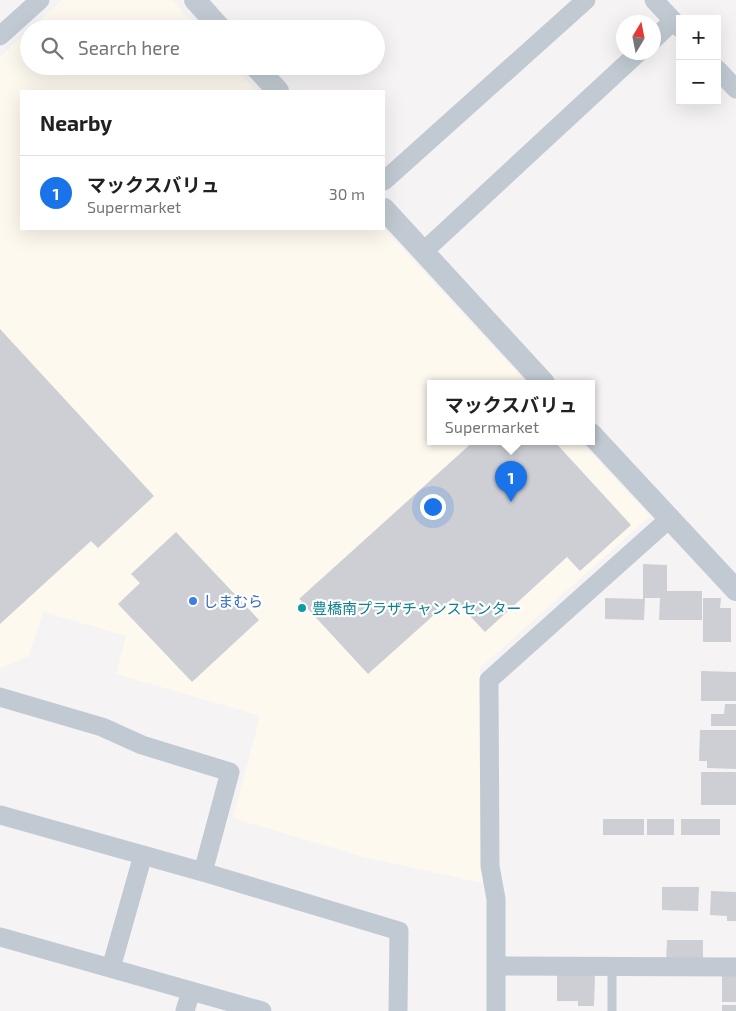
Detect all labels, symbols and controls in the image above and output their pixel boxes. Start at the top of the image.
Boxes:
north arrow [616,15,661,60]
map controls [676,15,721,105]
button: + [676,15,721,60]
search box [20,20,385,75]
icon: search [38,34,66,62]
text: Search here [78,36,180,59]
button: − [676,60,721,105]
text: Nearby [40,110,112,135]
text: マックスバリュ [87,173,219,196]
text: 1 [53,184,59,203]
text: 30 m [329,184,365,203]
text: Supermarket [87,197,181,216]
popup [427,380,595,445]
text: マックスバリュ [445,393,577,416]
text: Supermarket [445,417,539,436]
pin: 1 [495,461,527,502]
your location [420,494,446,520]
place label: しまむら [203,592,263,610]
marker: しまむら [187,595,199,607]
place label: 豊橋南プラザチャンスセンター [312,599,522,617]
marker: 豊橋南プラザチャンスセンター [296,602,308,614]

